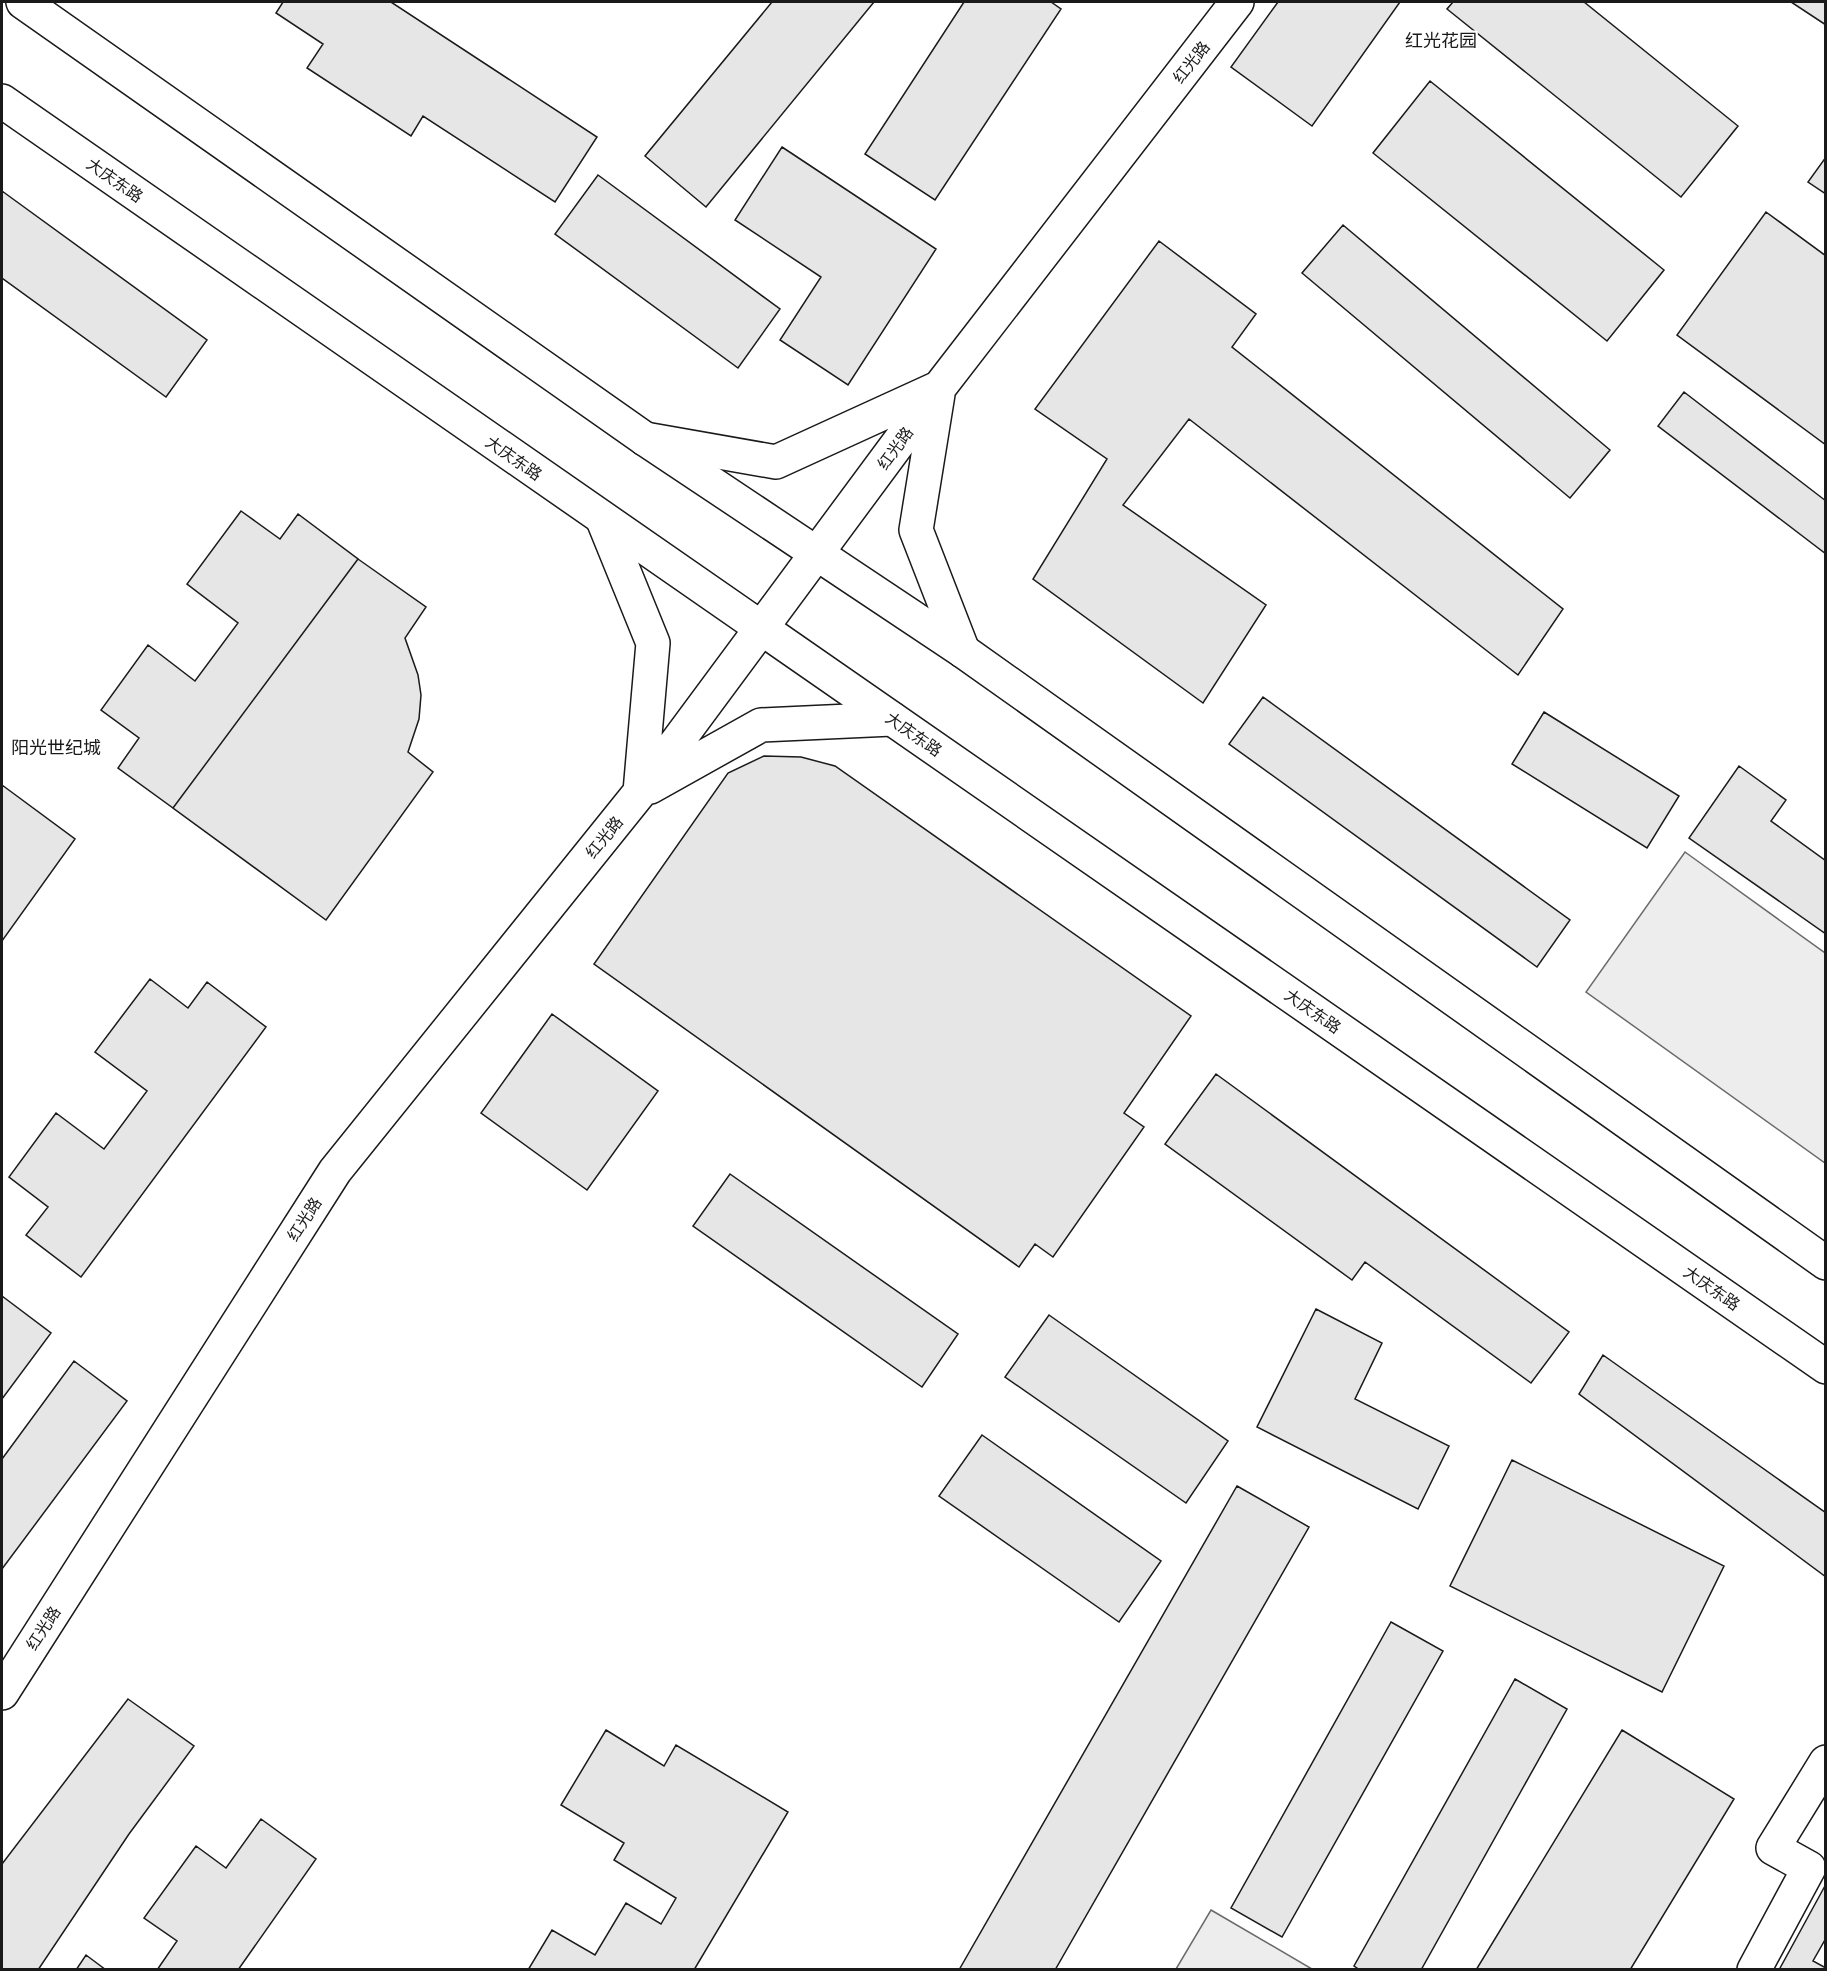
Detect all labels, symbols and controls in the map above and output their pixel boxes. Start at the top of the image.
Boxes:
district label: 红光花园 [1405,29,1477,52]
street label: 红光路 [1168,37,1214,87]
street label: 大庆东路 [83,153,147,207]
street label: 红光路 [873,423,917,473]
street label: 大庆东路 [482,431,546,485]
street label: 大庆东路 [882,707,946,761]
district label: 阳光世纪城 [11,736,101,759]
street label: 红光路 [581,812,627,862]
street label: 大庆东路 [1281,984,1345,1038]
street label: 红光路 [283,1193,325,1245]
street label: 大庆东路 [1680,1261,1744,1315]
street label: 红光路 [22,1602,64,1654]

